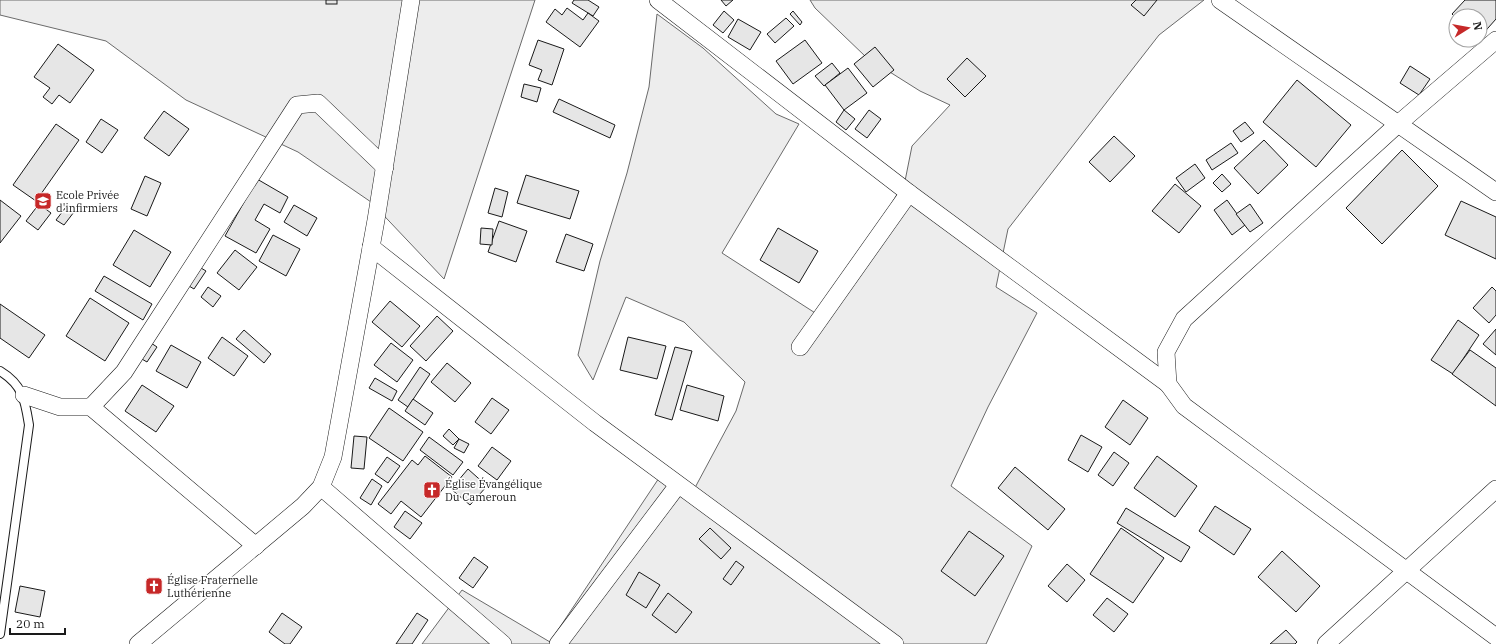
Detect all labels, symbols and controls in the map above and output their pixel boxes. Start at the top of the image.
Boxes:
north arrow [1448,8,1488,48]
text: N [1470,20,1486,32]
place label: Ecole Privée d'infirmiers [56,188,119,215]
school or university icon: Ecole Privée d'infirmiers [33,191,53,211]
place label: Église Évangélique Du Cameroun [445,477,542,504]
church icon: Église Évangélique Du Cameroun [422,480,442,500]
place label: Église Fraternelle Luthérienne [167,573,258,600]
church icon: Église Fraternelle Luthérienne [144,576,164,596]
scale bar [10,610,65,636]
text: 20 m [16,616,45,631]

